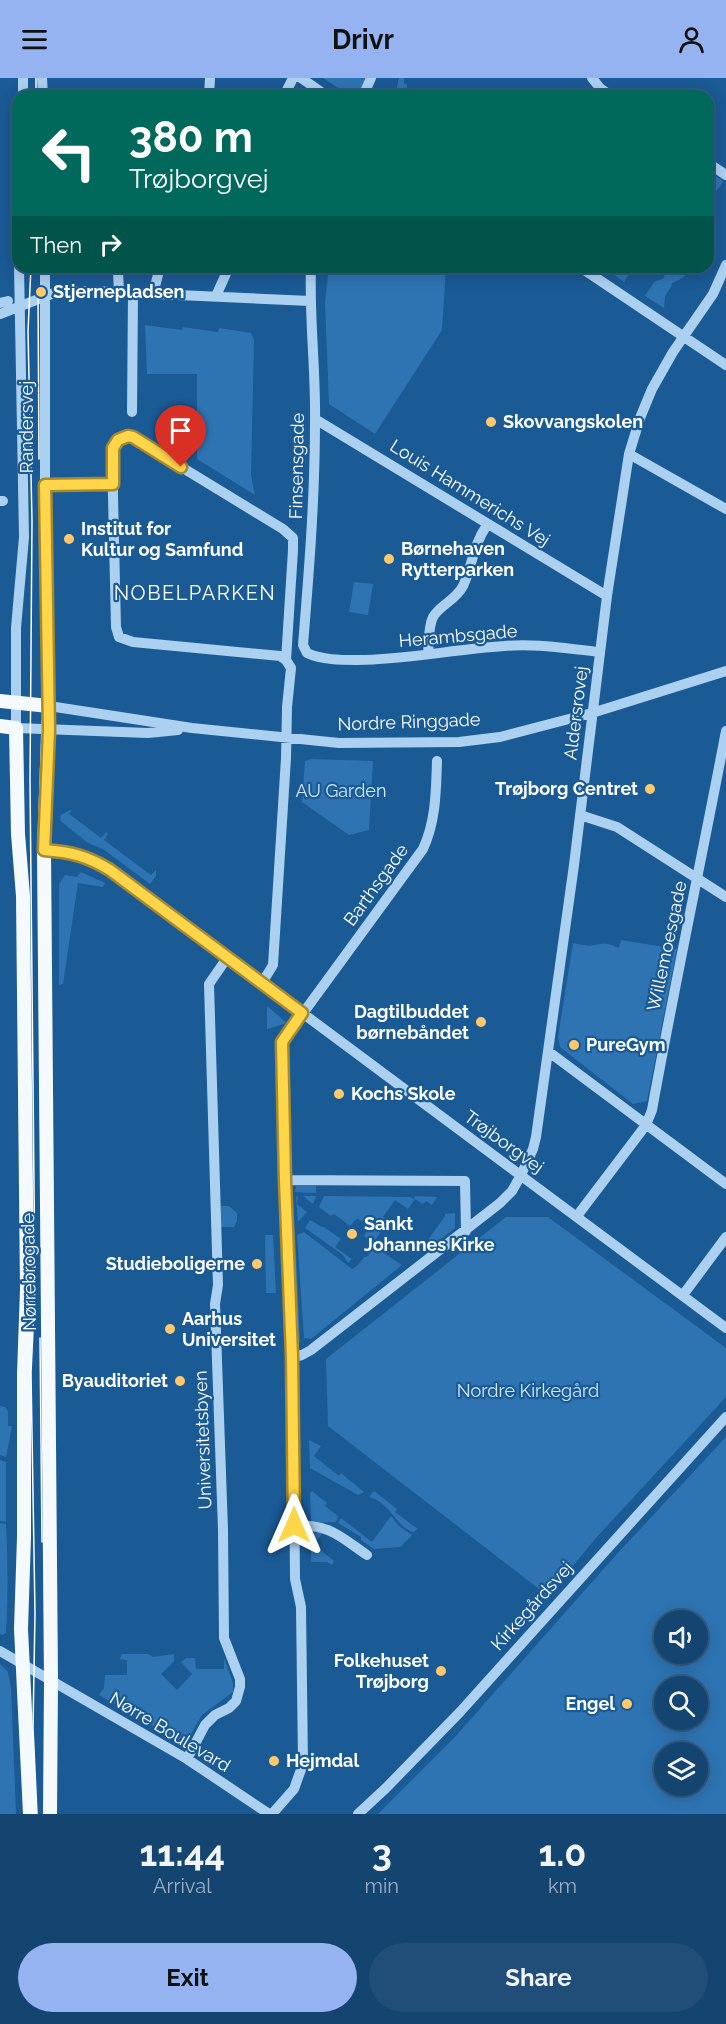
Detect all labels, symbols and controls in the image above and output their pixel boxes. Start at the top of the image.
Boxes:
icon: menu [18,23,51,56]
icon: person [675,23,708,56]
text: Drivr [332,24,394,55]
text: 380 m [129,113,253,162]
icon: left [30,114,108,192]
text: Trøjborgvej [129,163,269,194]
icon: right [94,228,127,261]
text: Then [30,232,82,258]
place label: Stjernepladsen [53,281,184,302]
marker: Stjernepladsen [34,285,48,299]
street label: Randersvej [16,381,37,473]
pin [155,405,206,467]
place label: Skovvangskolen [503,411,643,432]
street label: Finsensgade [285,412,308,519]
icon: arrive [164,414,197,447]
marker: Skovvangskolen [484,415,498,429]
street label: Louis Hammerichs Vej [386,435,554,550]
place label: Institut for Kultur og Samfund [81,518,243,560]
marker: Institut for Kultur og Samfund [62,532,76,546]
place label: Børnehaven Rytterparken [401,538,514,580]
marker: Børnehaven Rytterparken [382,552,396,566]
district label: NOBELPARKEN [114,581,276,605]
street label: Herambsgade [398,620,518,651]
street label: Aldersrovej [559,665,592,761]
street label: Nordre Ringgade [337,708,481,734]
place label: Trøjborg Centret [495,778,638,799]
park label: AU Garden [296,780,386,801]
marker: Trøjborg Centret [643,782,657,796]
street label: Barthsgade [339,839,413,930]
street label: Willemoesgade [642,879,691,1013]
place label: Dagtilbuddet børnebåndet [354,1001,469,1043]
marker: Dagtilbuddet børnebåndet [474,1015,488,1029]
place label: PureGym [586,1034,666,1055]
marker: PureGym [567,1038,581,1052]
place label: Kochs Skole [351,1083,456,1104]
marker: Kochs Skole [332,1087,346,1101]
street label: Trøjborgvej [460,1106,548,1177]
street label: Nørrebrogade [17,1212,40,1331]
place label: Sankt Johannes Kirke [364,1213,495,1255]
marker: Sankt Johannes Kirke [345,1227,359,1241]
place label: Studieboligerne [106,1253,245,1274]
marker: Studieboligerne [250,1257,264,1271]
place label: Aarhus Universitet [182,1308,276,1350]
marker: Aarhus Universitet [163,1322,177,1336]
place label: Byauditoriet [62,1370,168,1391]
street label: Universitetsbyen [190,1370,215,1510]
marker: Byauditoriet [173,1374,187,1388]
park label: Nordre Kirkegård [457,1380,599,1401]
position arrow [262,1493,326,1557]
street label: Kirkegårdsvej [486,1557,577,1654]
map controls [654,1610,708,1796]
button: sound [654,1610,708,1664]
place label: Folkehuset Trøjborg [334,1650,429,1692]
marker: Folkehuset Trøjborg [434,1664,448,1678]
button: search [654,1676,708,1730]
street label: Nørre Boulevard [106,1687,234,1776]
place label: Engel [565,1693,615,1714]
marker: Engel [620,1697,634,1711]
button: layers [654,1742,708,1796]
place label: Hejmdal [286,1750,359,1771]
marker: Hejmdal [267,1754,281,1768]
text: 11:44 [140,1832,225,1874]
text: 3 [372,1832,392,1874]
text: 1.0 [538,1832,586,1874]
text: Arrival [153,1874,212,1898]
text: min [365,1874,399,1898]
text: km [548,1874,577,1898]
button: Exit [18,1943,357,2012]
button: Share [369,1943,708,2012]

